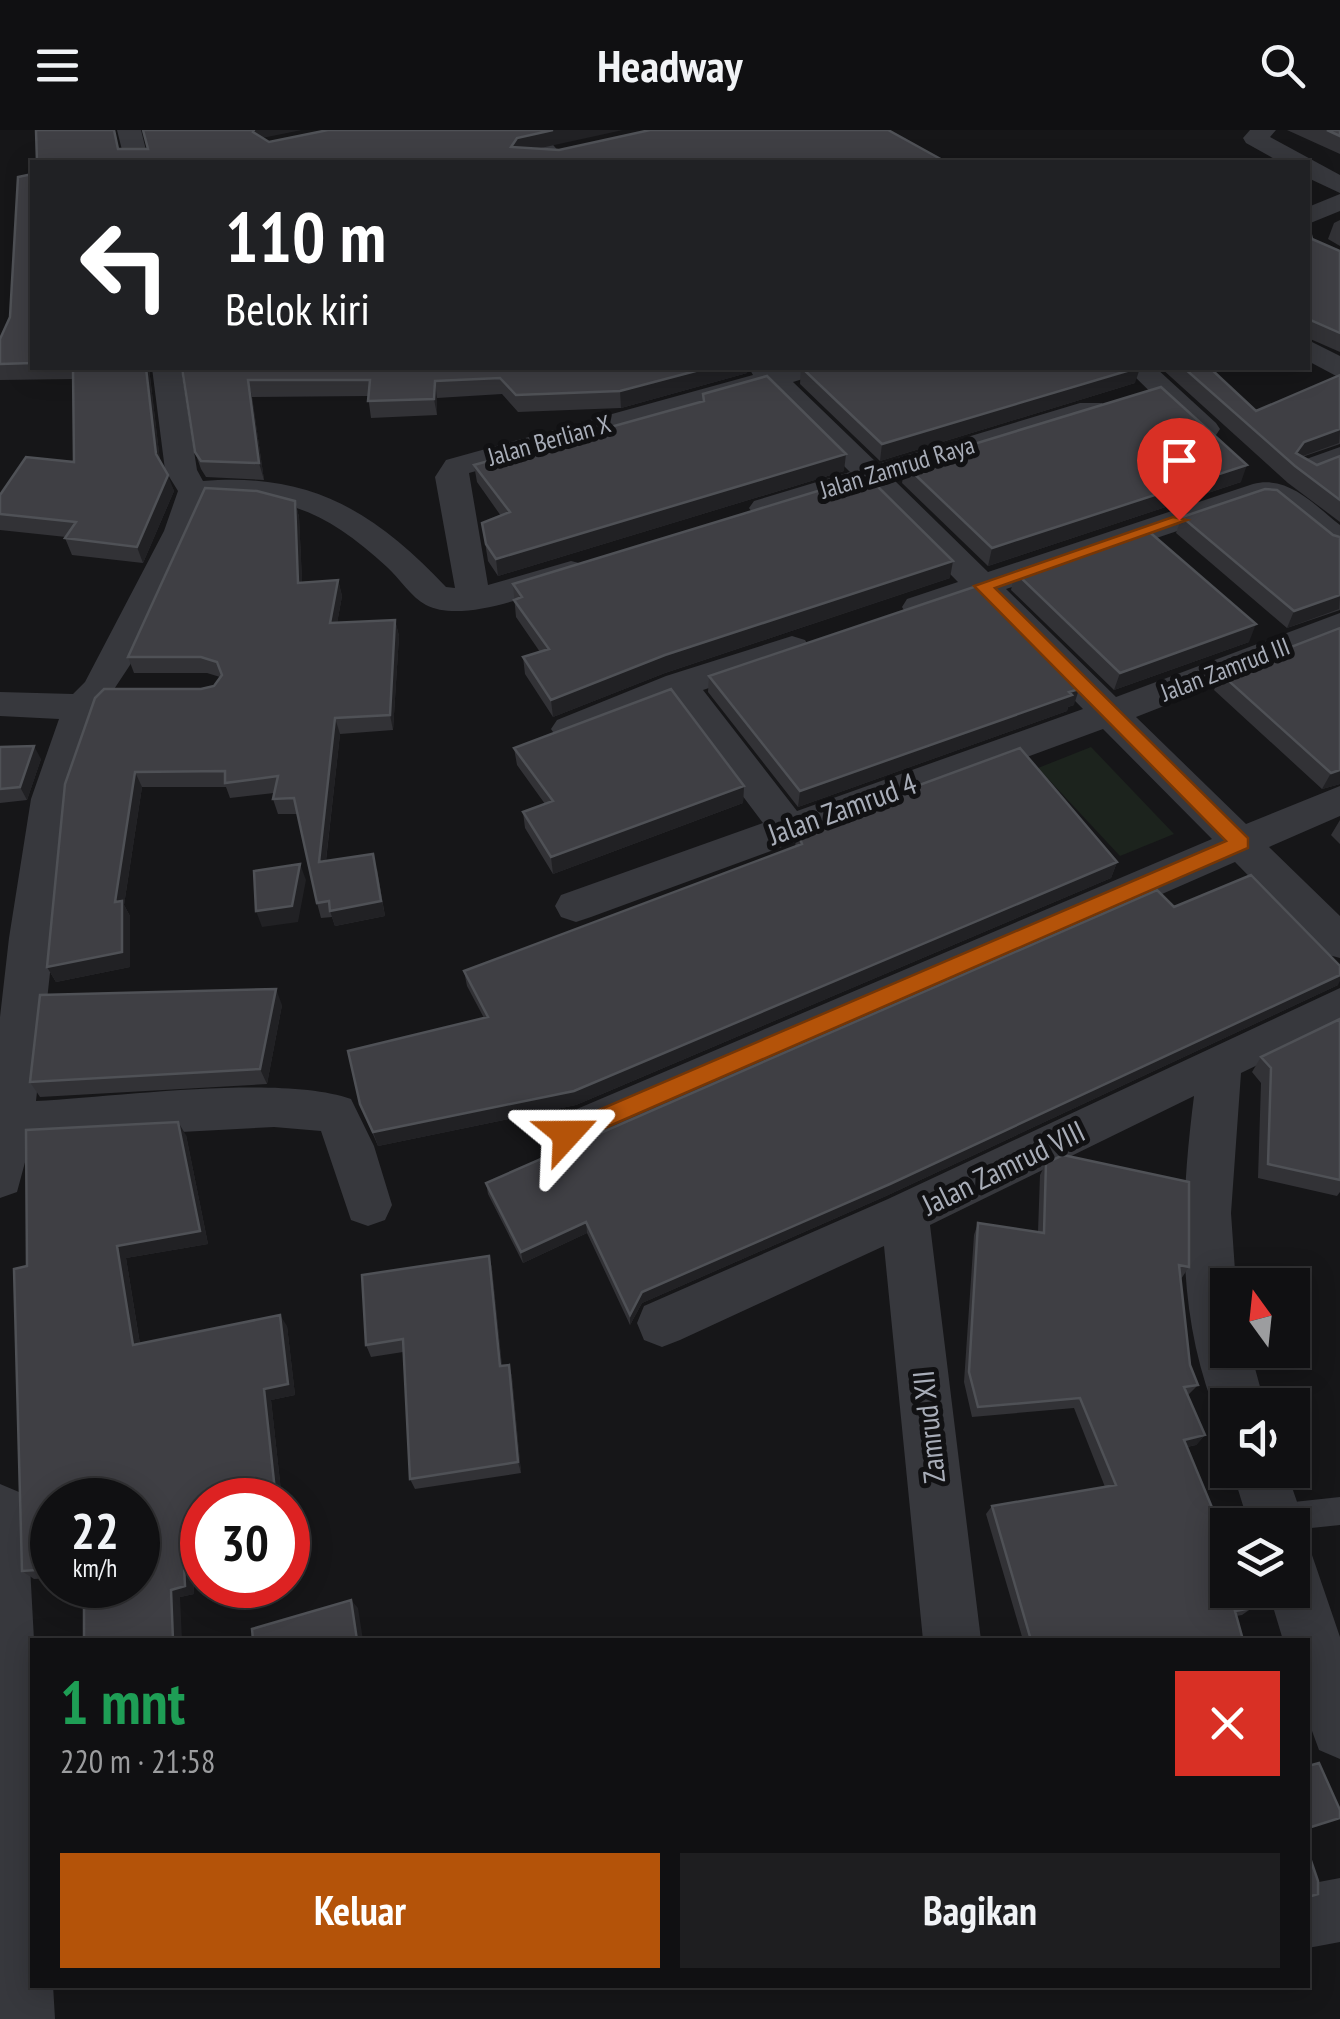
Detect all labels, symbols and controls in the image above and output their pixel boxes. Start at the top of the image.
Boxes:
text: Headway [597,36,743,94]
icon: menu [30,38,85,93]
icon: search [1255,38,1310,93]
text: 110 m [225,191,386,281]
icon: left [60,200,190,330]
text: Belok kiri [225,279,370,337]
street label: Jalan Berlian X [483,407,614,473]
pin [1137,418,1222,521]
street label: Jalan Zamrud Raya [815,428,978,506]
icon: arrive [1152,433,1207,488]
street label: Jalan Zamrud III [1155,630,1294,709]
street label: Jalan Zamrud 4 [761,763,922,853]
position arrow [515,1082,619,1186]
street label: Jalan Zamrud VIII [914,1111,1091,1224]
north arrow [1210,1268,1310,1368]
map controls [1210,1268,1310,1608]
street label: Zamrud XII [903,1369,953,1485]
button: sound [1210,1388,1310,1488]
speed limit sign: 30 [180,1478,310,1608]
text: 22 [71,1498,119,1563]
button: layers [1210,1508,1310,1608]
text: km/h [73,1552,117,1584]
text: 1 mnt [60,1663,185,1741]
button: close [1175,1671,1280,1776]
text: 220 m · 21:58 [60,1740,215,1782]
button: Keluar [60,1853,660,1968]
button: Bagikan [680,1853,1280,1968]

